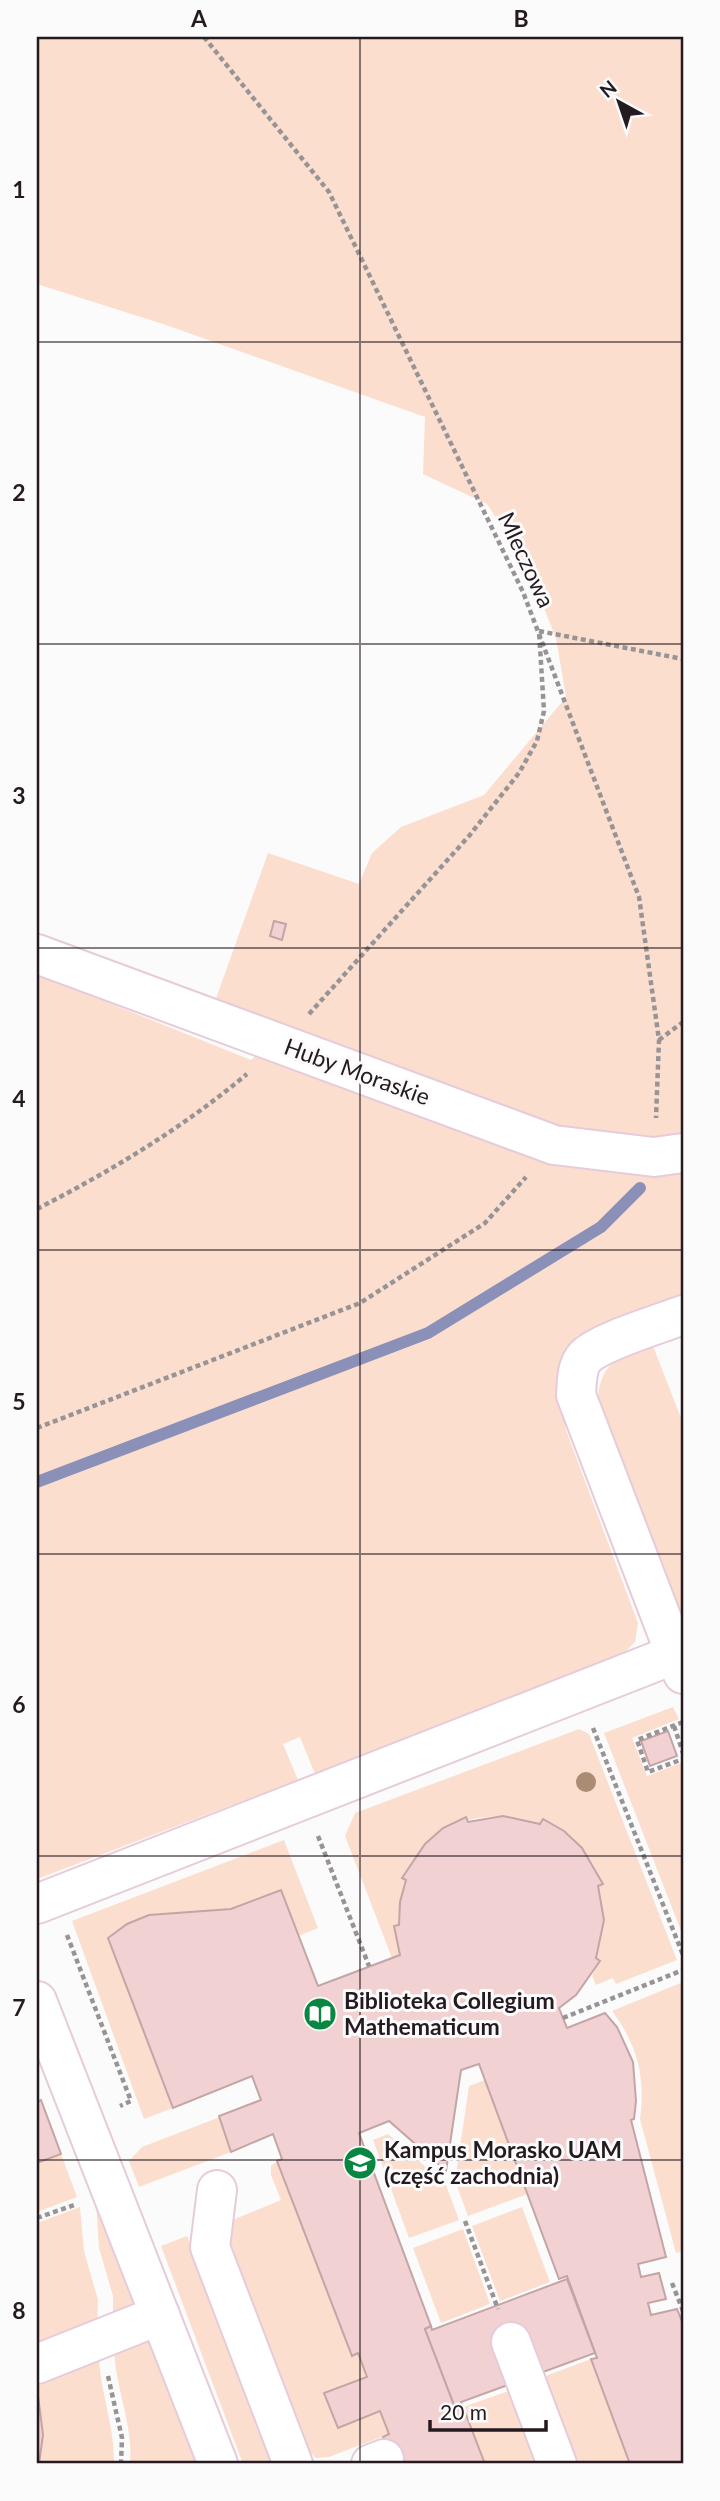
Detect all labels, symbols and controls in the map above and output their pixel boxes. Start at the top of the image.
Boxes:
text: A [190,4,208,32]
text: B [513,4,529,32]
north arrow [584,66,654,136]
text: N [595,75,621,102]
text: 1 [12,175,26,203]
text: 2 [12,478,26,506]
street label: Mleczowa [493,507,561,612]
text: 3 [12,781,26,809]
street label: Huby Moraskie [281,1032,434,1110]
text: 4 [12,1084,26,1112]
text: 5 [12,1387,26,1415]
text: 6 [12,1690,26,1718]
place label: Biblioteka Collegium Mathematicum [344,1986,555,2040]
text: 7 [12,1993,26,2021]
library icon: Biblioteka Collegium Mathematicum [301,1995,339,2033]
place label: Kampus Morasko UAM (część zachodnia) [384,2135,622,2189]
school or university icon: Kampus Morasko UAM (część zachodnia) [341,2144,379,2182]
text: 8 [12,2296,26,2324]
scale bar [430,2389,545,2433]
text: 20 m [440,2399,487,2424]

